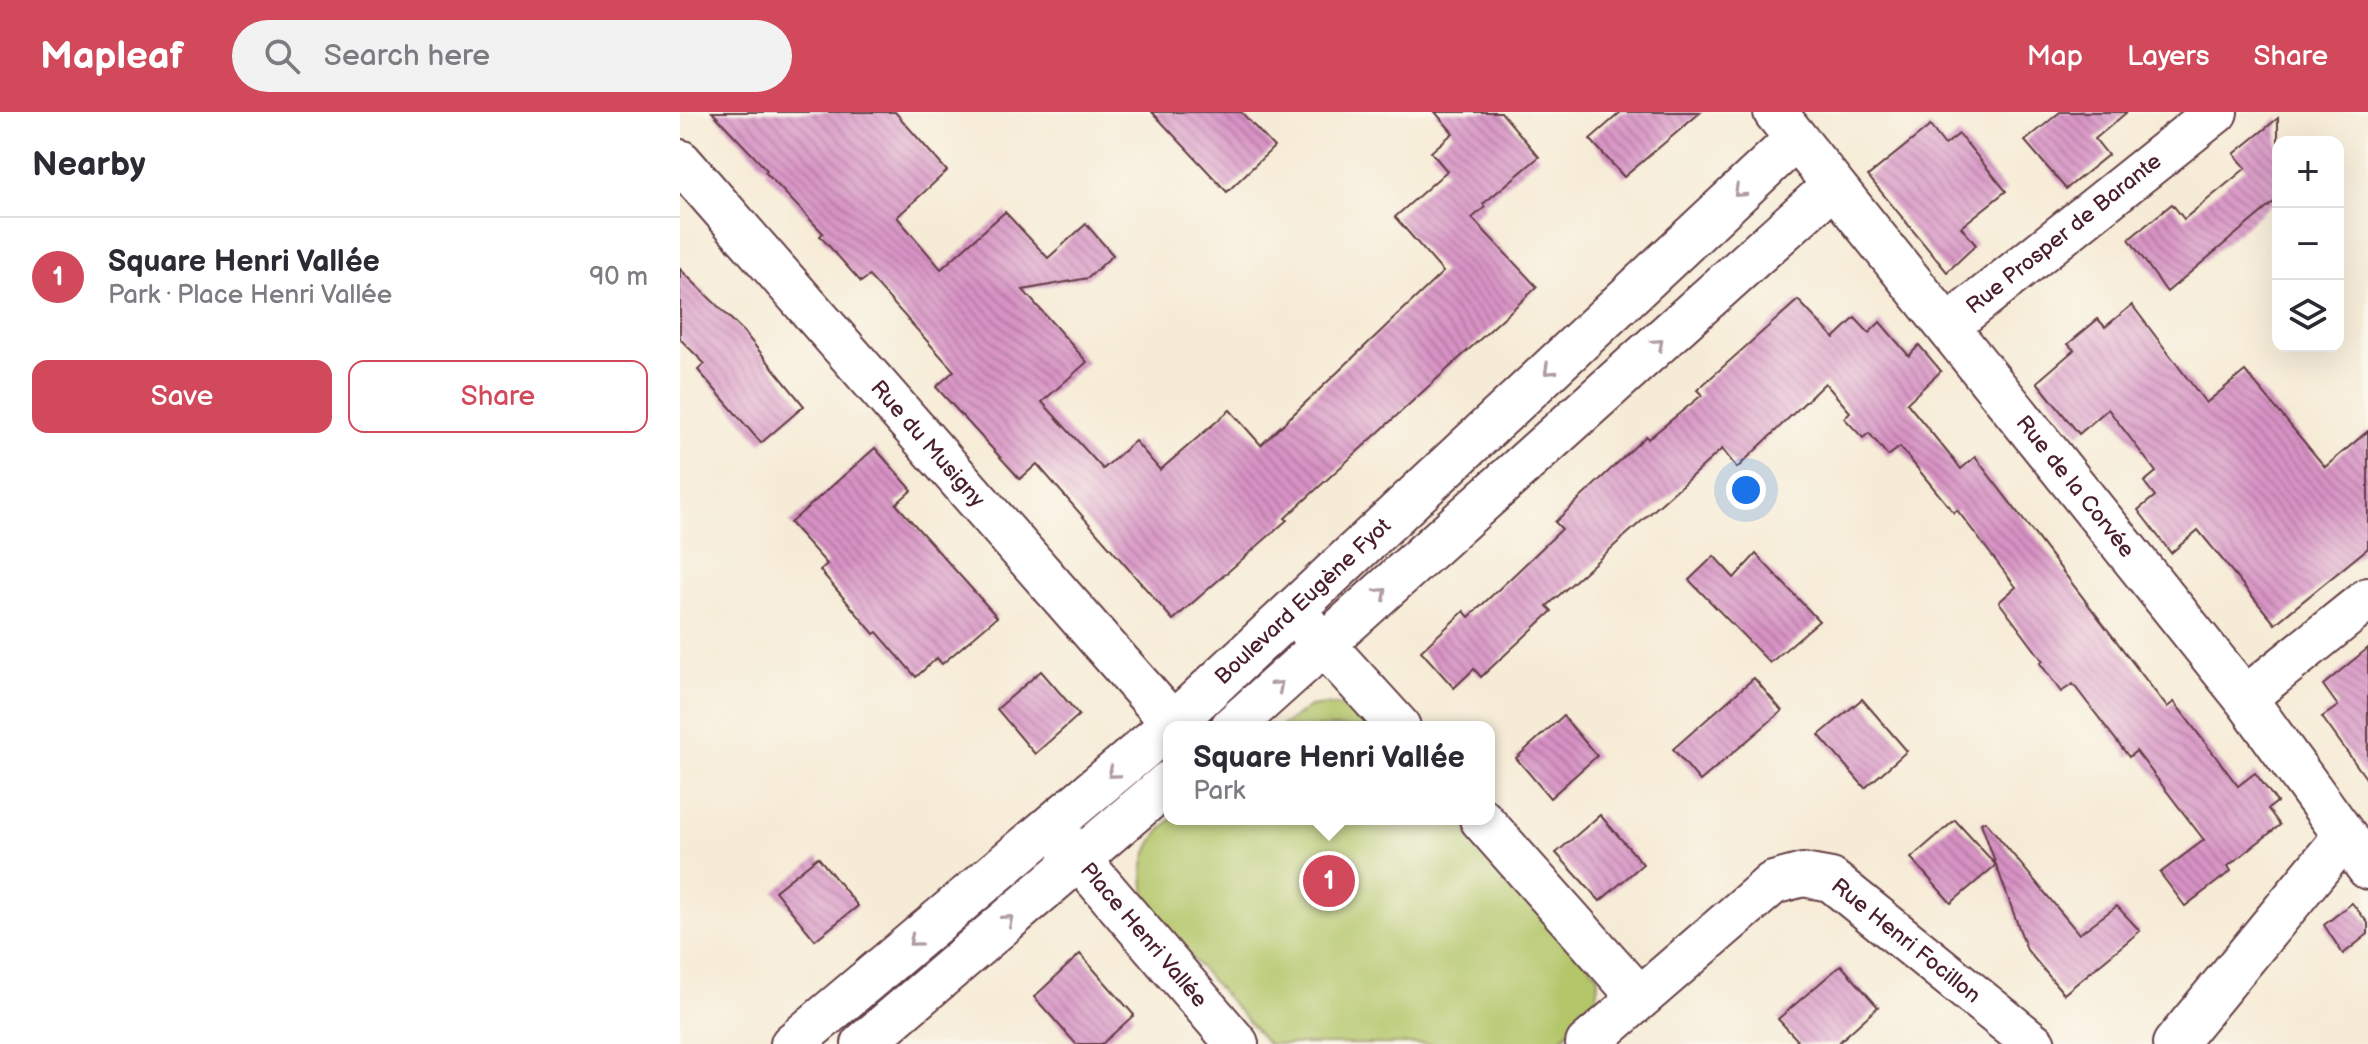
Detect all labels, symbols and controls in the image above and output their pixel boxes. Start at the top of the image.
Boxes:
search box [232,20,792,92]
text: Mapleaf [40,34,184,79]
icon: search [260,34,304,78]
text: Search here [324,38,490,74]
text: Map [2027,40,2083,73]
text: Layers [2127,40,2210,73]
text: Share [2254,40,2328,73]
map controls [2272,136,2344,352]
button: + [2272,136,2344,208]
text: Nearby [32,144,146,185]
street label: Rue Prosper de Barante [1961,148,2167,320]
one-way arrow [1734,183,1748,197]
button: − [2272,208,2344,280]
text: Square Henri Vallée [108,244,380,280]
text: 1 [53,262,63,293]
text: 90 m [589,262,648,293]
text: Park · Place Henri Vallée [108,280,392,311]
button: layers [2272,280,2344,352]
one-way arrow [1649,339,1664,354]
button: Save [32,360,332,433]
button: Share [348,360,648,433]
one-way arrow [1544,360,1559,374]
street label: Rue du Musigny [865,375,991,513]
street label: Rue de la Corvée [2010,410,2140,563]
your location [1726,470,1766,510]
street label: Boulevard Eugène Fyot [1209,512,1396,690]
one-way arrow [1373,588,1387,603]
one-way arrow [1268,682,1283,696]
popup [1163,721,1495,825]
text: Square Henri Vallée [1193,740,1465,776]
one-way arrow [1108,763,1122,778]
text: Park [1193,776,1245,807]
pin: 1 [1303,851,1355,911]
street label: Place Henri Vallée [1074,857,1213,1013]
street label: Rue Henri Focillon [1826,872,1986,1009]
one-way arrow [998,915,1013,930]
one-way arrow [909,931,924,946]

